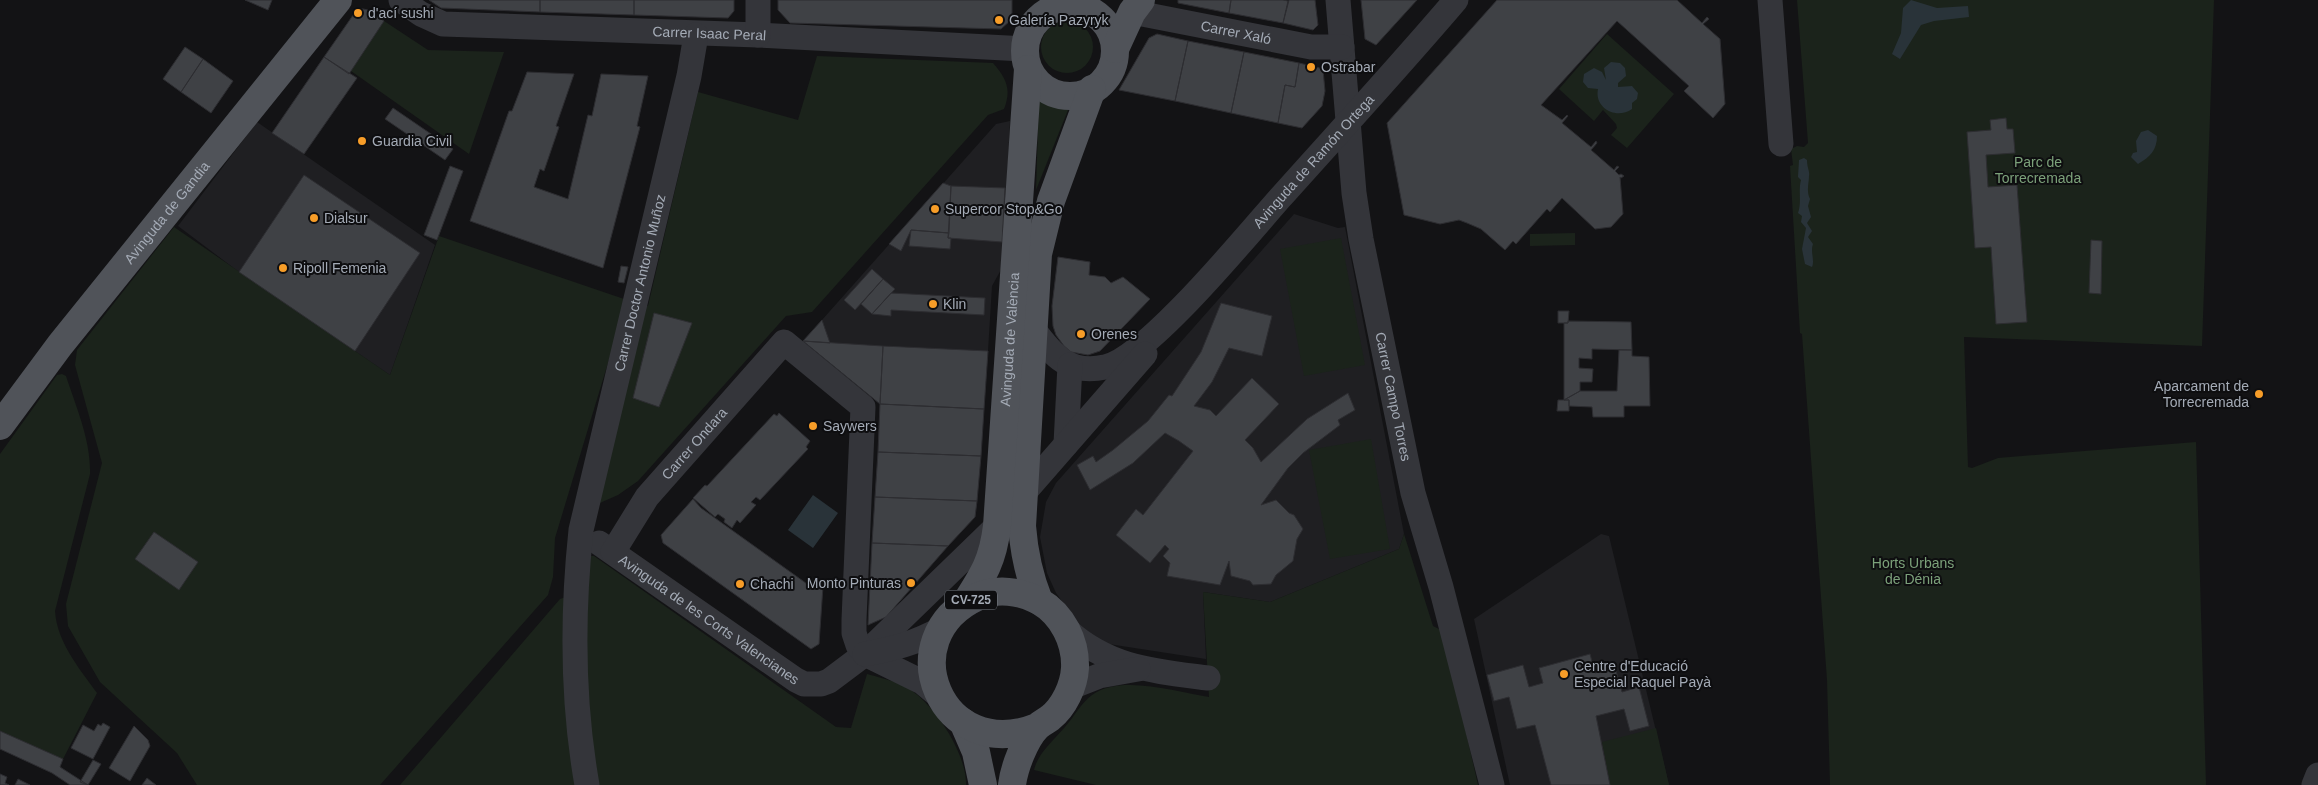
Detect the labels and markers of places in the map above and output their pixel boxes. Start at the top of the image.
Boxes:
place label: d'ací sushi [368,5,434,21]
marker: d'ací sushi [352,7,364,19]
place label: Galería Pazyryk [1009,12,1110,28]
marker: Galería Pazyryk [993,14,1005,26]
place label: Ostrabar [1321,59,1376,75]
marker: Ostrabar [1305,61,1317,73]
place label: Guardia Civil [372,133,452,149]
marker: Guardia Civil [356,135,368,147]
place label: Supercor Stop&Go [945,201,1063,217]
marker: Supercor Stop&Go [929,203,941,215]
place label: Dialsur [324,210,368,226]
marker: Dialsur [308,212,320,224]
place label: Ripoll Femenia [293,260,387,276]
marker: Ripoll Femenia [277,262,289,274]
place label: Klin [943,296,966,312]
marker: Klin [927,298,939,310]
place label: Orenes [1091,326,1137,342]
marker: Orenes [1075,328,1087,340]
place label: Aparcament de Torrecremada [2154,378,2249,410]
marker: Aparcament de Torrecremada [2253,388,2265,400]
place label: Saywers [823,418,877,434]
marker: Saywers [807,420,819,432]
place label: Monto Pinturas [807,575,901,591]
place label: Chachi [750,576,794,592]
marker: Monto Pinturas [905,577,917,589]
marker: Chachi [734,578,746,590]
place label: Centre d'Educació Especial Raquel Payà [1574,658,1711,690]
marker: Centre d'Educació Especial Raquel Payà [1558,668,1570,680]

